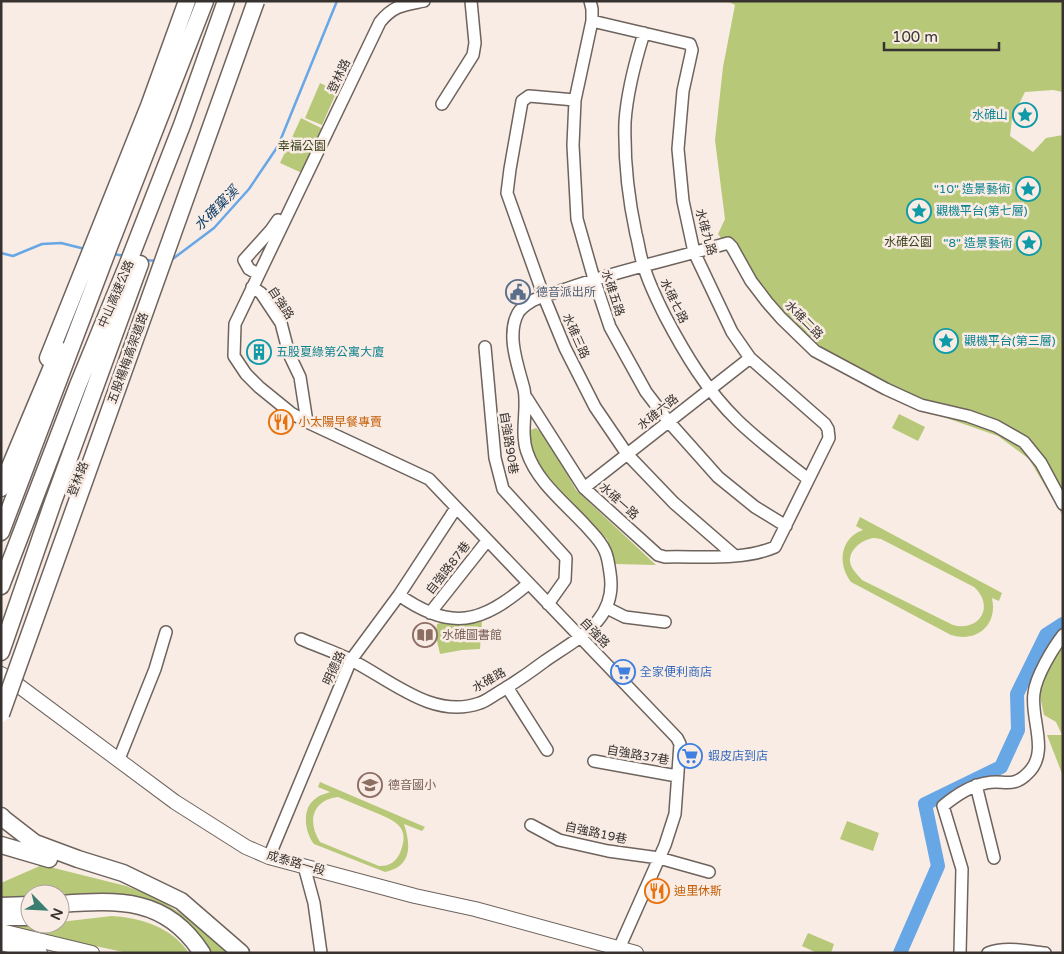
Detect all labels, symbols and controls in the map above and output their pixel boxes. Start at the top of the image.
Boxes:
scale bar [884,20,999,52]
text: 100 m [892,28,938,46]
street label: 登林路 [325,57,353,95]
place icon: 水碓山 [1012,102,1038,128]
place label: 水碓山 [972,108,1008,122]
park label: 幸福公園 [278,139,326,153]
place icon: "10" 造景藝術 [1015,176,1041,202]
water label: 水確窠溪 [191,181,244,234]
place label: "10" 造景藝術 [934,182,1010,196]
place icon: 觀機平台(第七層) [906,198,932,224]
place label: 觀機平台(第七層) [936,204,1028,218]
street label: 水碓九路 [693,207,719,257]
place icon: "8" 造景藝術 [1016,230,1042,256]
park label: 水碓公園 [884,235,932,249]
place label: "8" 造景藝術 [943,236,1012,250]
street label: 中山高速公路 [95,258,137,330]
street label: 水碓五路 [599,268,627,318]
street label: 水碓七路 [657,276,691,326]
public building icon: 德音派出所 [505,279,531,305]
street label: 自強路 [265,284,297,322]
place label: 德音派出所 [536,285,596,299]
street label: 水碓二路 [782,298,826,342]
street label: 五股楊梅高架道路 [105,310,151,406]
street label: 水碓三路 [560,311,592,361]
place icon: 觀機平台(第三層) [933,328,959,354]
place label: 觀機平台(第三層) [964,334,1056,348]
building icon: 五股夏綠第公寓大廈 [246,339,272,365]
place label: 五股夏綠第公寓大廈 [276,345,384,359]
street label: 水碓六路 [635,391,681,433]
restaurant icon: 小太陽早餐專賣 [268,409,294,435]
street label: 自強路90巷 [497,411,521,475]
place label: 小太陽早餐專賣 [298,415,382,429]
street label: 登林路 [65,460,91,498]
street label: 水碓一路 [596,480,642,522]
street label: 自強路87巷 [423,539,473,597]
street label: 自強路 [577,615,613,651]
library icon: 水碓圖書館 [412,622,438,648]
place label: 水碓圖書館 [442,628,502,642]
street label: 明德路 [320,649,348,687]
supermarket icon: 全家便利商店 [610,659,636,685]
street label: 水碓路 [470,665,508,695]
place label: 全家便利商店 [640,665,712,679]
street label: 自強路37巷 [606,743,670,767]
supermarket icon: 蝦皮店到店 [677,743,703,769]
place label: 蝦皮店到店 [708,749,768,763]
school or university icon: 德音國小 [357,772,383,798]
place label: 德音國小 [388,778,436,792]
street label: 自強路19巷 [564,820,628,846]
street label: 成泰路一段 [265,848,327,878]
restaurant icon: 迪里休斯 [644,878,670,904]
north arrow [20,884,70,934]
place label: 迪里休斯 [674,884,722,898]
text: N [46,905,66,923]

